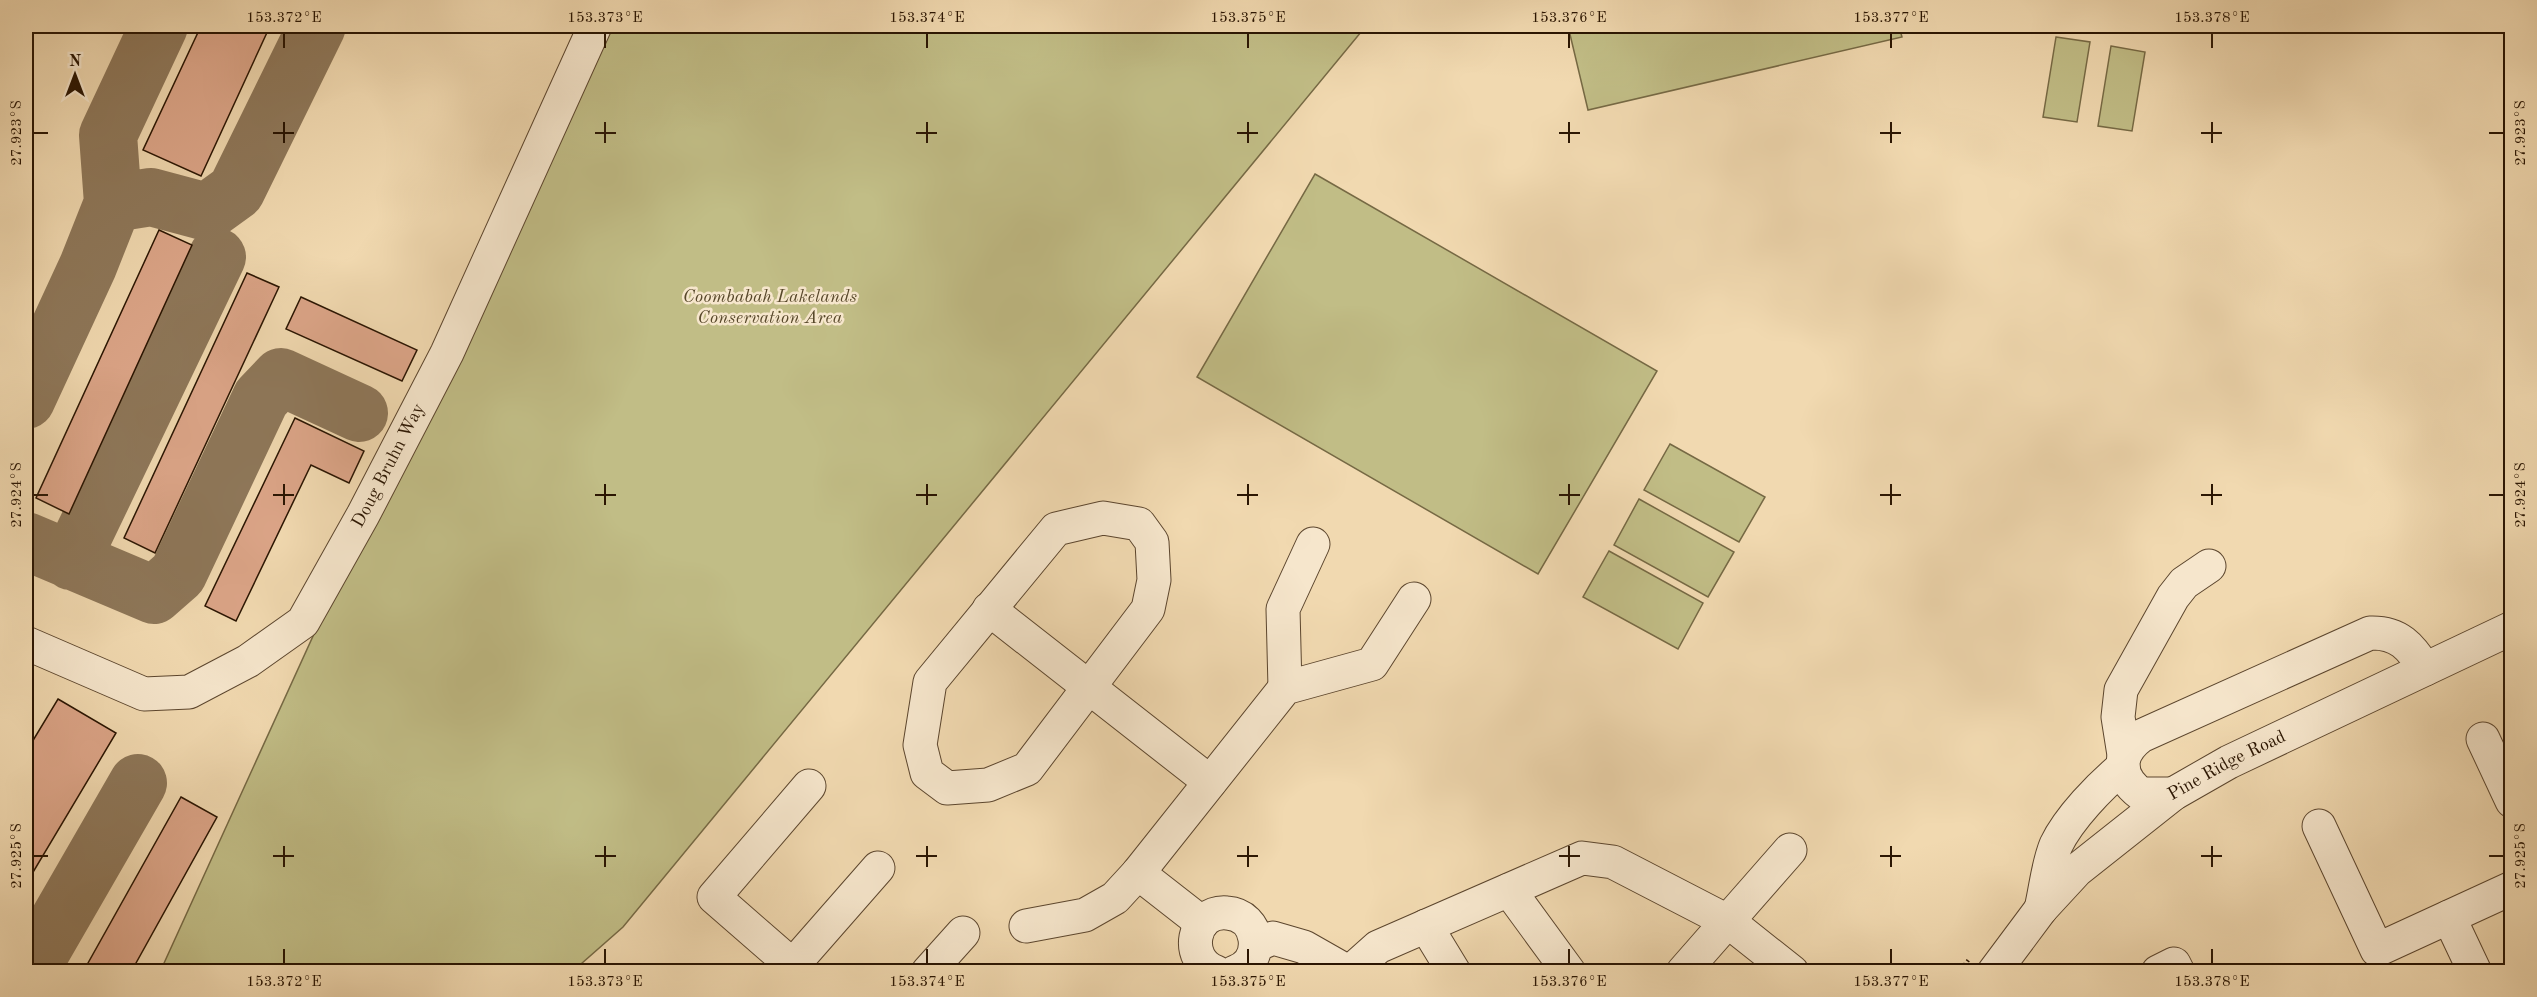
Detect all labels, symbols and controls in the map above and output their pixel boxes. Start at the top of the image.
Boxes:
text: 153.372°E [246,11,322,26]
text: 153.373°E [567,11,643,26]
text: 153.374°E [889,11,965,26]
text: 153.375°E [1210,11,1286,26]
text: 153.376°E [1531,11,1607,26]
text: 153.377°E [1853,11,1929,26]
text: 153.378°E [2174,11,2250,26]
north arrow [45,45,105,105]
text: N [69,54,82,70]
text: 27.923°S [10,100,25,166]
text: 27.923°S [2514,100,2529,166]
park label: Coombabah Lakelands Conservation Area [683,288,858,327]
street label: Doug Bruhn Way [349,400,428,531]
text: 27.924°S [10,462,25,528]
text: 27.924°S [2514,462,2529,528]
street label: Pine Ridge Road [2165,727,2289,804]
text: 27.925°S [10,823,25,889]
text: 27.925°S [2514,823,2529,889]
text: 153.372°E [246,975,322,990]
text: 153.373°E [567,975,643,990]
text: 153.374°E [889,975,965,990]
text: 153.375°E [1210,975,1286,990]
text: 153.376°E [1531,975,1607,990]
text: 153.377°E [1853,975,1929,990]
text: 153.378°E [2174,975,2250,990]

